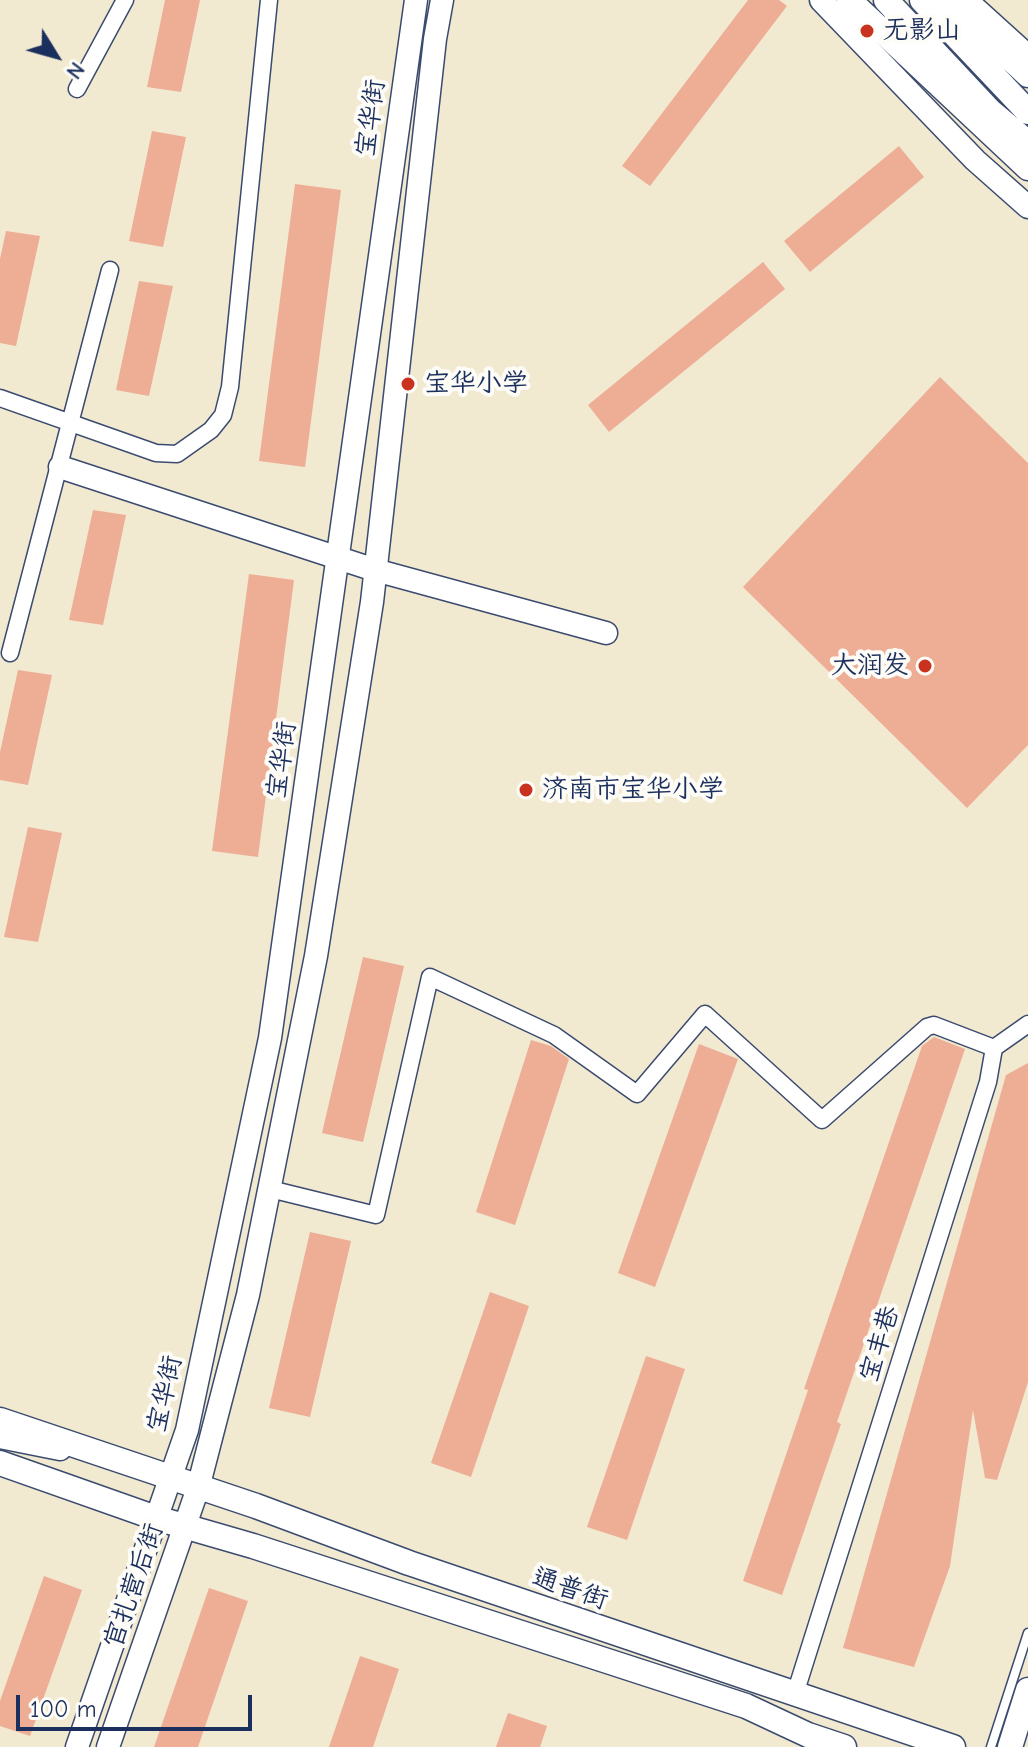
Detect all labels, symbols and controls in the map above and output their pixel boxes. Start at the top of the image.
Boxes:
place label: 无影山 [883,15,961,47]
north arrow [16,16,96,96]
marker: 无影山 [858,22,876,40]
text: N [60,57,90,84]
street label: 宝华街 [350,77,392,159]
place label: 宝华小学 [424,368,528,400]
marker: 宝华小学 [399,375,417,393]
place label: 大润发 [831,650,909,682]
marker: 大润发 [916,657,934,675]
street label: 宝华街 [261,719,303,801]
place label: 济南市宝华小学 [542,774,724,806]
marker: 济南市宝华小学 [517,781,535,799]
street label: 宝丰巷 [854,1302,906,1386]
street label: 宝华街 [141,1352,189,1436]
street label: 官扎营后街 [98,1519,170,1653]
street label: 通普街 [528,1562,612,1616]
scale bar [20,1679,256,1729]
text: 100 m [30,1695,97,1723]

